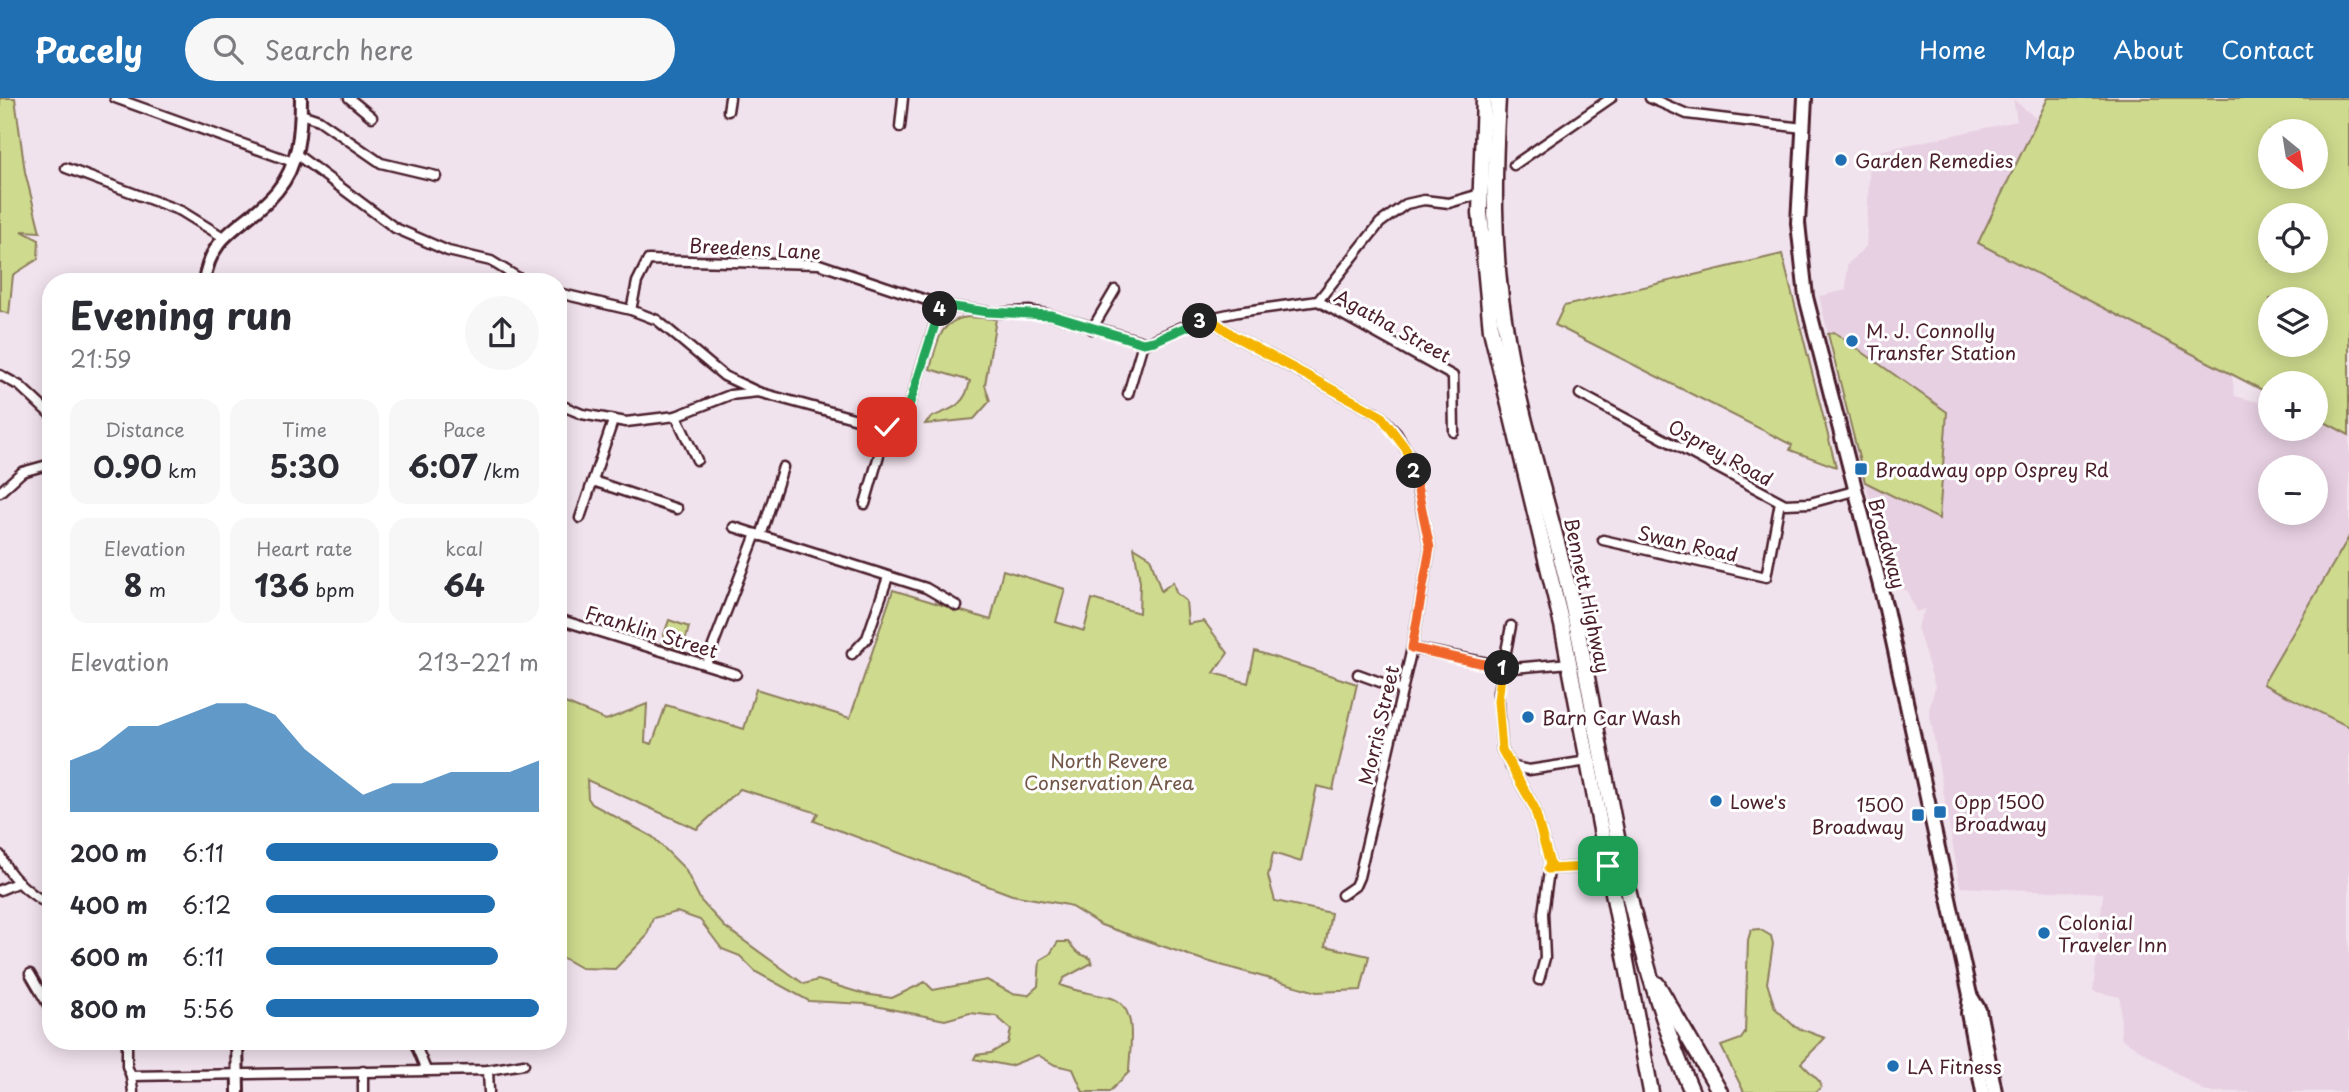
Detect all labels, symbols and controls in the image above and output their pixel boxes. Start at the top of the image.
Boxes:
search box [185,18,675,81]
text: Pacely [35,24,143,74]
icon: search [209,30,247,68]
text: Search here [265,30,413,69]
text: Home [1919,31,1986,67]
text: Map [2024,31,2075,67]
text: About [2113,31,2183,67]
text: Contact [2221,31,2314,67]
north arrow [2258,119,2328,189]
map controls [2258,119,2328,525]
place label: Garden Remedies [1855,146,2013,174]
marker: Garden Remedies [1833,152,1849,168]
button: locate [2258,203,2328,273]
street label: Breedens Lane [688,231,822,265]
street label: Agatha Street [1330,281,1456,369]
text: Evening run [70,286,292,343]
button: layers [2258,287,2328,357]
pin: 4 [922,292,958,326]
text: 4 [933,294,946,322]
button: share [465,296,539,370]
pin: 3 [1182,304,1218,339]
text: 3 [1193,306,1206,334]
place label: M. J. Connolly Transfer Station [1866,316,2016,366]
marker: M. J. Connolly Transfer Station [1844,333,1860,349]
text: 21:59 [70,341,132,376]
button: + [2258,371,2328,441]
pin [857,397,917,457]
icon: check [868,408,906,446]
street label: Osprey Road [1664,412,1778,492]
text: Distance [105,415,185,443]
text: Time [282,415,327,443]
text: Pace [443,415,486,443]
text: 0.90 [93,443,162,488]
text: 5:30 [270,443,339,488]
text: 6:07 [408,443,478,488]
pin: 2 [1396,454,1432,488]
place label: Broadway opp Osprey Rd [1875,455,2109,483]
button: − [2258,455,2328,525]
text: km [162,456,197,484]
text: /km [478,456,520,484]
text: 2 [1407,456,1420,484]
marker: Broadway opp Osprey Rd [1853,461,1869,477]
street label: Broadway [1862,495,1914,591]
street label: Bennett Highway [1558,515,1618,675]
street label: Swan Road [1635,518,1741,568]
text: Elevation [104,534,186,562]
text: Heart rate [257,534,352,562]
text: kcal [445,534,483,562]
text: 8 [124,562,142,607]
text: 136 [254,562,309,607]
text: 64 [443,562,485,607]
text: m [142,575,166,603]
text: bpm [309,575,355,603]
street label: Franklin Street [582,598,722,665]
text: Elevation [70,644,169,679]
text: 213–221 m [417,644,539,679]
pin: 1 [1484,650,1520,686]
text: 1 [1497,653,1506,681]
street label: Morris Street [1351,662,1405,787]
place label: Barn Car Wash [1542,703,1681,731]
marker: Barn Car Wash [1520,709,1536,725]
park label: North Revere Conservation Area [1024,746,1194,796]
place label: Lowe's [1730,787,1786,815]
place label: Opp 1500 Broadway [1954,787,2047,837]
place label: 1500 Broadway [1811,790,1904,840]
marker: Lowe's [1708,793,1724,809]
marker: Opp 1500 Broadway [1932,804,1948,820]
marker: 1500 Broadway [1910,807,1926,823]
text: 200 m [70,835,147,870]
text: 6:11 [182,835,224,870]
pin [1578,836,1638,896]
icon: arrive [1589,847,1627,885]
text: 400 m [70,887,148,922]
text: 6:12 [182,887,231,922]
place label: Colonial Traveler Inn [2058,908,2167,958]
marker: Colonial Traveler Inn [2036,925,2052,941]
text: 600 m [70,939,148,974]
text: 6:11 [182,939,224,974]
text: 800 m [70,991,147,1026]
text: 5:56 [182,991,234,1026]
place label: LA Fitness [1907,1052,2002,1080]
marker: LA Fitness [1885,1058,1901,1074]

